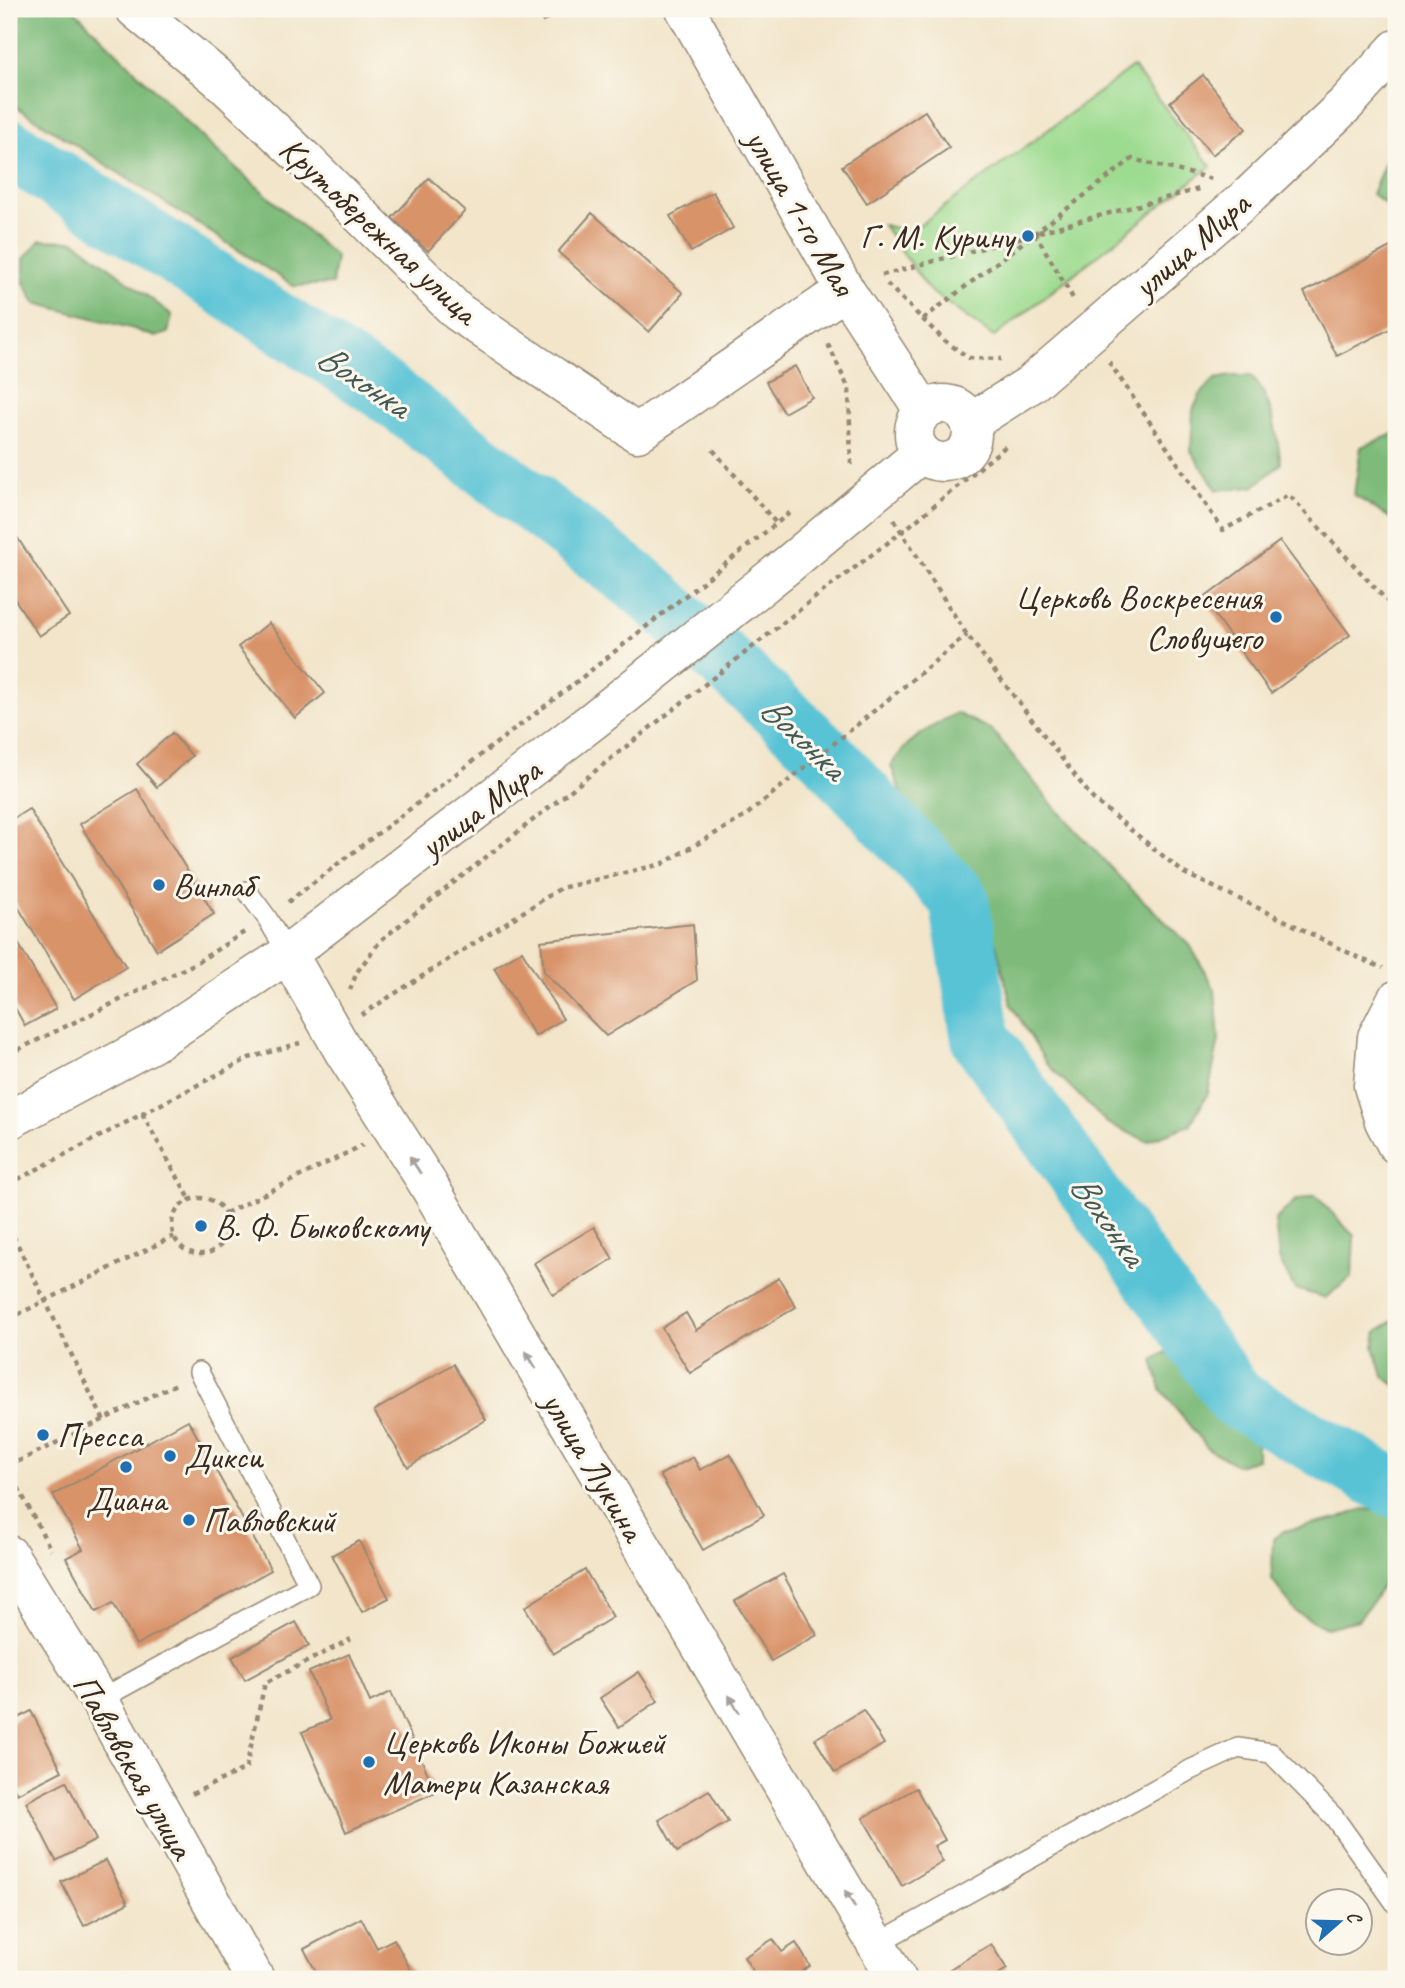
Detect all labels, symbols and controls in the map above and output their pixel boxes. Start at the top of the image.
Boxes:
street label: улица 1-го Мая [734,120,868,306]
street label: Крутобережная улица [270,127,490,336]
street label: улица Мира [1122,181,1261,310]
place label: Г. М. Курину [860,214,1017,259]
marker: Г. М. Курину [1020,228,1036,244]
water label: Вохонка [308,332,422,431]
place label: Церковь Воскресения Словущего [1015,575,1264,660]
marker: Церковь Воскресения Словущего [1268,609,1284,625]
water label: Вохонка [751,685,859,792]
street label: улица Мира [409,747,552,870]
place label: Винлаб [173,863,261,908]
marker: Винлаб [151,877,167,893]
one-way arrow [408,1155,421,1174]
water label: Вохонка [1060,1164,1159,1278]
place label: В. Ф. Быковскому [215,1204,432,1249]
marker: В. Ф. Быковскому [193,1218,209,1234]
one-way arrow [525,1351,537,1370]
street label: улица Лукина [531,1382,657,1551]
place label: Пресса [57,1413,144,1458]
marker: Пресса [35,1427,51,1443]
place label: Дикси [184,1434,265,1479]
marker: Дикси [162,1448,178,1464]
marker: Диана [118,1459,134,1475]
place label: Диана [86,1477,169,1522]
place label: Павловский [203,1498,338,1543]
marker: Павловский [181,1512,197,1528]
street label: Павловская улица [63,1666,206,1869]
one-way arrow [728,1694,740,1713]
place label: Церковь Иконы Божией Матери Казанская [383,1720,668,1805]
marker: Церковь Иконы Божией Матери Казанская [361,1754,377,1770]
north arrow [1304,1886,1374,1956]
one-way arrow [844,1890,856,1909]
text: С [1341,1908,1368,1928]

